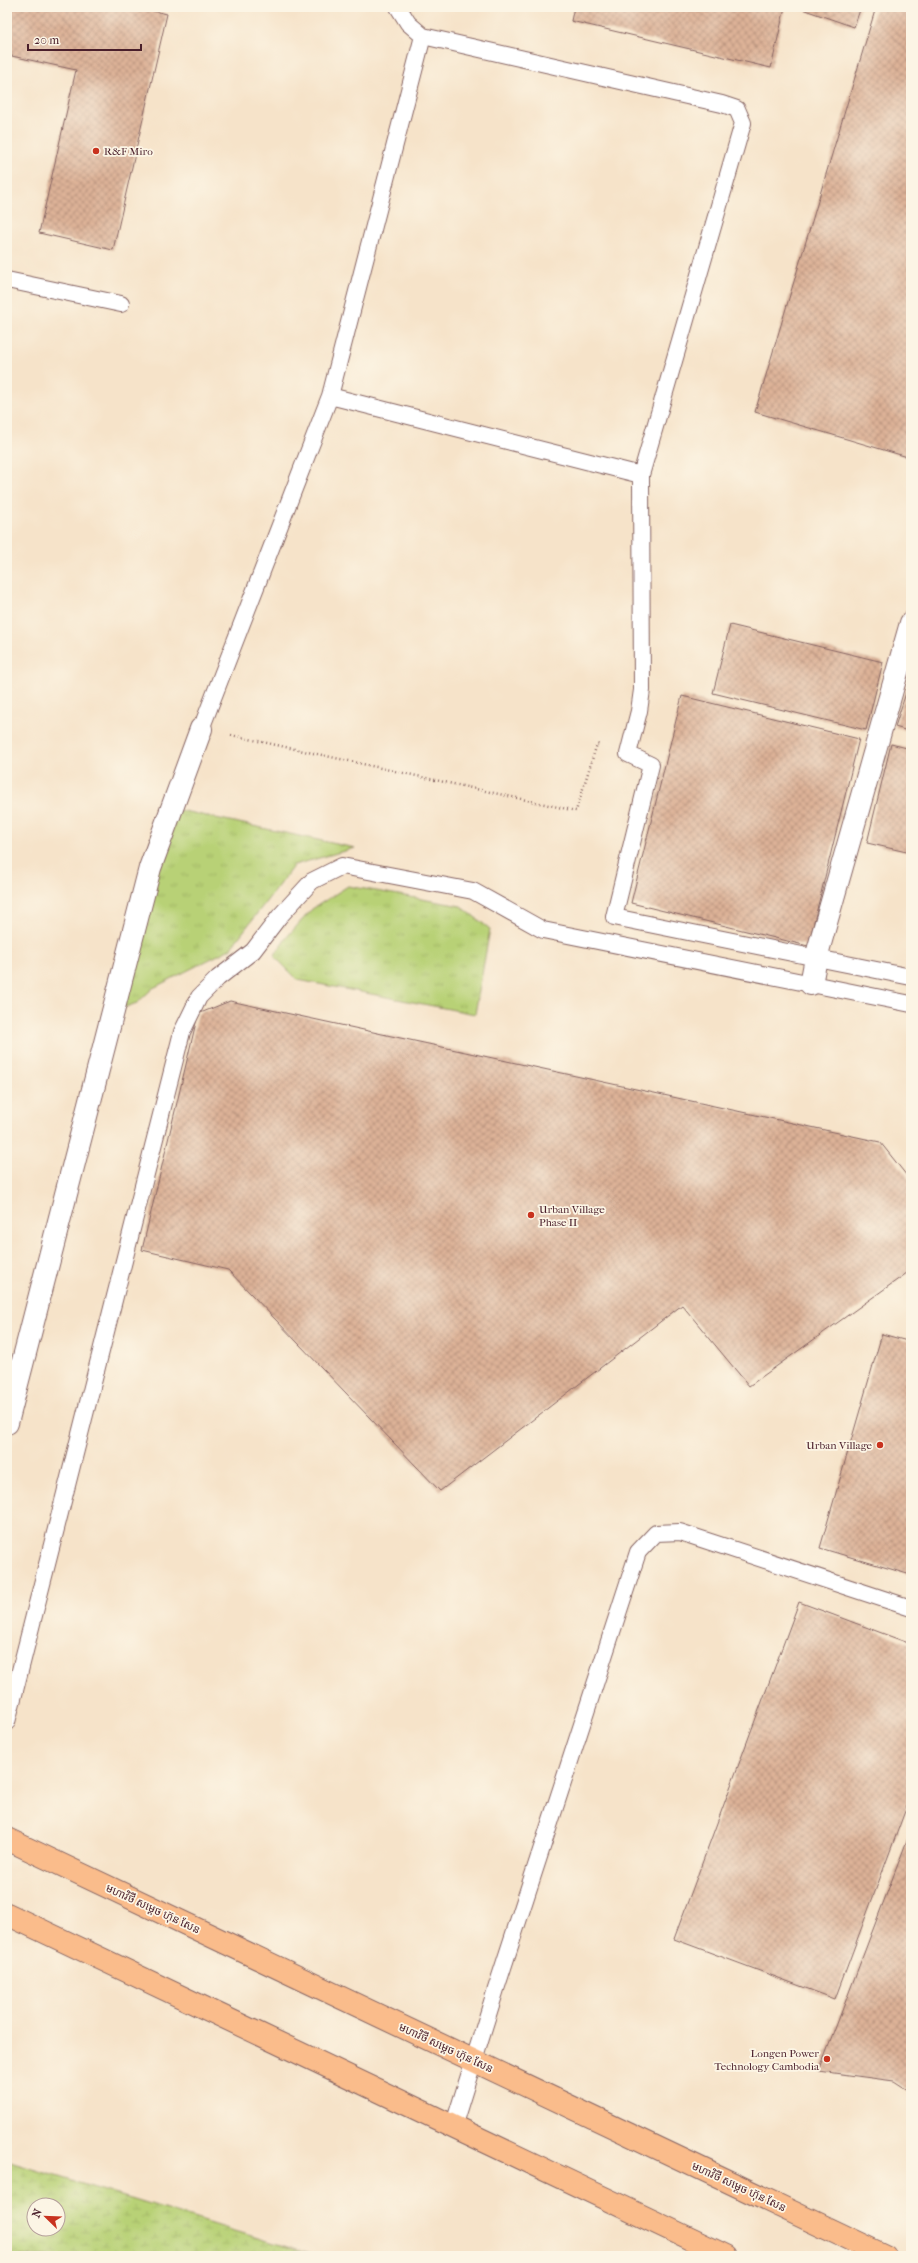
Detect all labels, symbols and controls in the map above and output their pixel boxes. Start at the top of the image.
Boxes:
scale bar [28,26,141,52]
text: 20 m [34,33,59,47]
place label: R&F Miro [104,145,153,158]
marker: R&F Miro [91,146,101,156]
place label: Urban Village Phase II [539,1203,605,1229]
marker: Urban Village Phase II [526,1210,536,1220]
place label: Urban Village [806,1439,873,1452]
marker: Urban Village [875,1440,885,1450]
street label: មហាវិថី សម្តេច ហ៊ុន សែន [104,1880,203,1937]
street label: មហាវិថី សម្តេច ហ៊ុន សែន [397,2019,496,2076]
place label: Longen Power Technology Cambodia [714,2047,820,2073]
marker: Longen Power Technology Cambodia [822,2054,832,2064]
street label: មហាវិថី សម្តេច ហ៊ុន សែន [690,2158,789,2215]
north arrow [26,2197,66,2237]
text: N [30,2206,45,2220]

